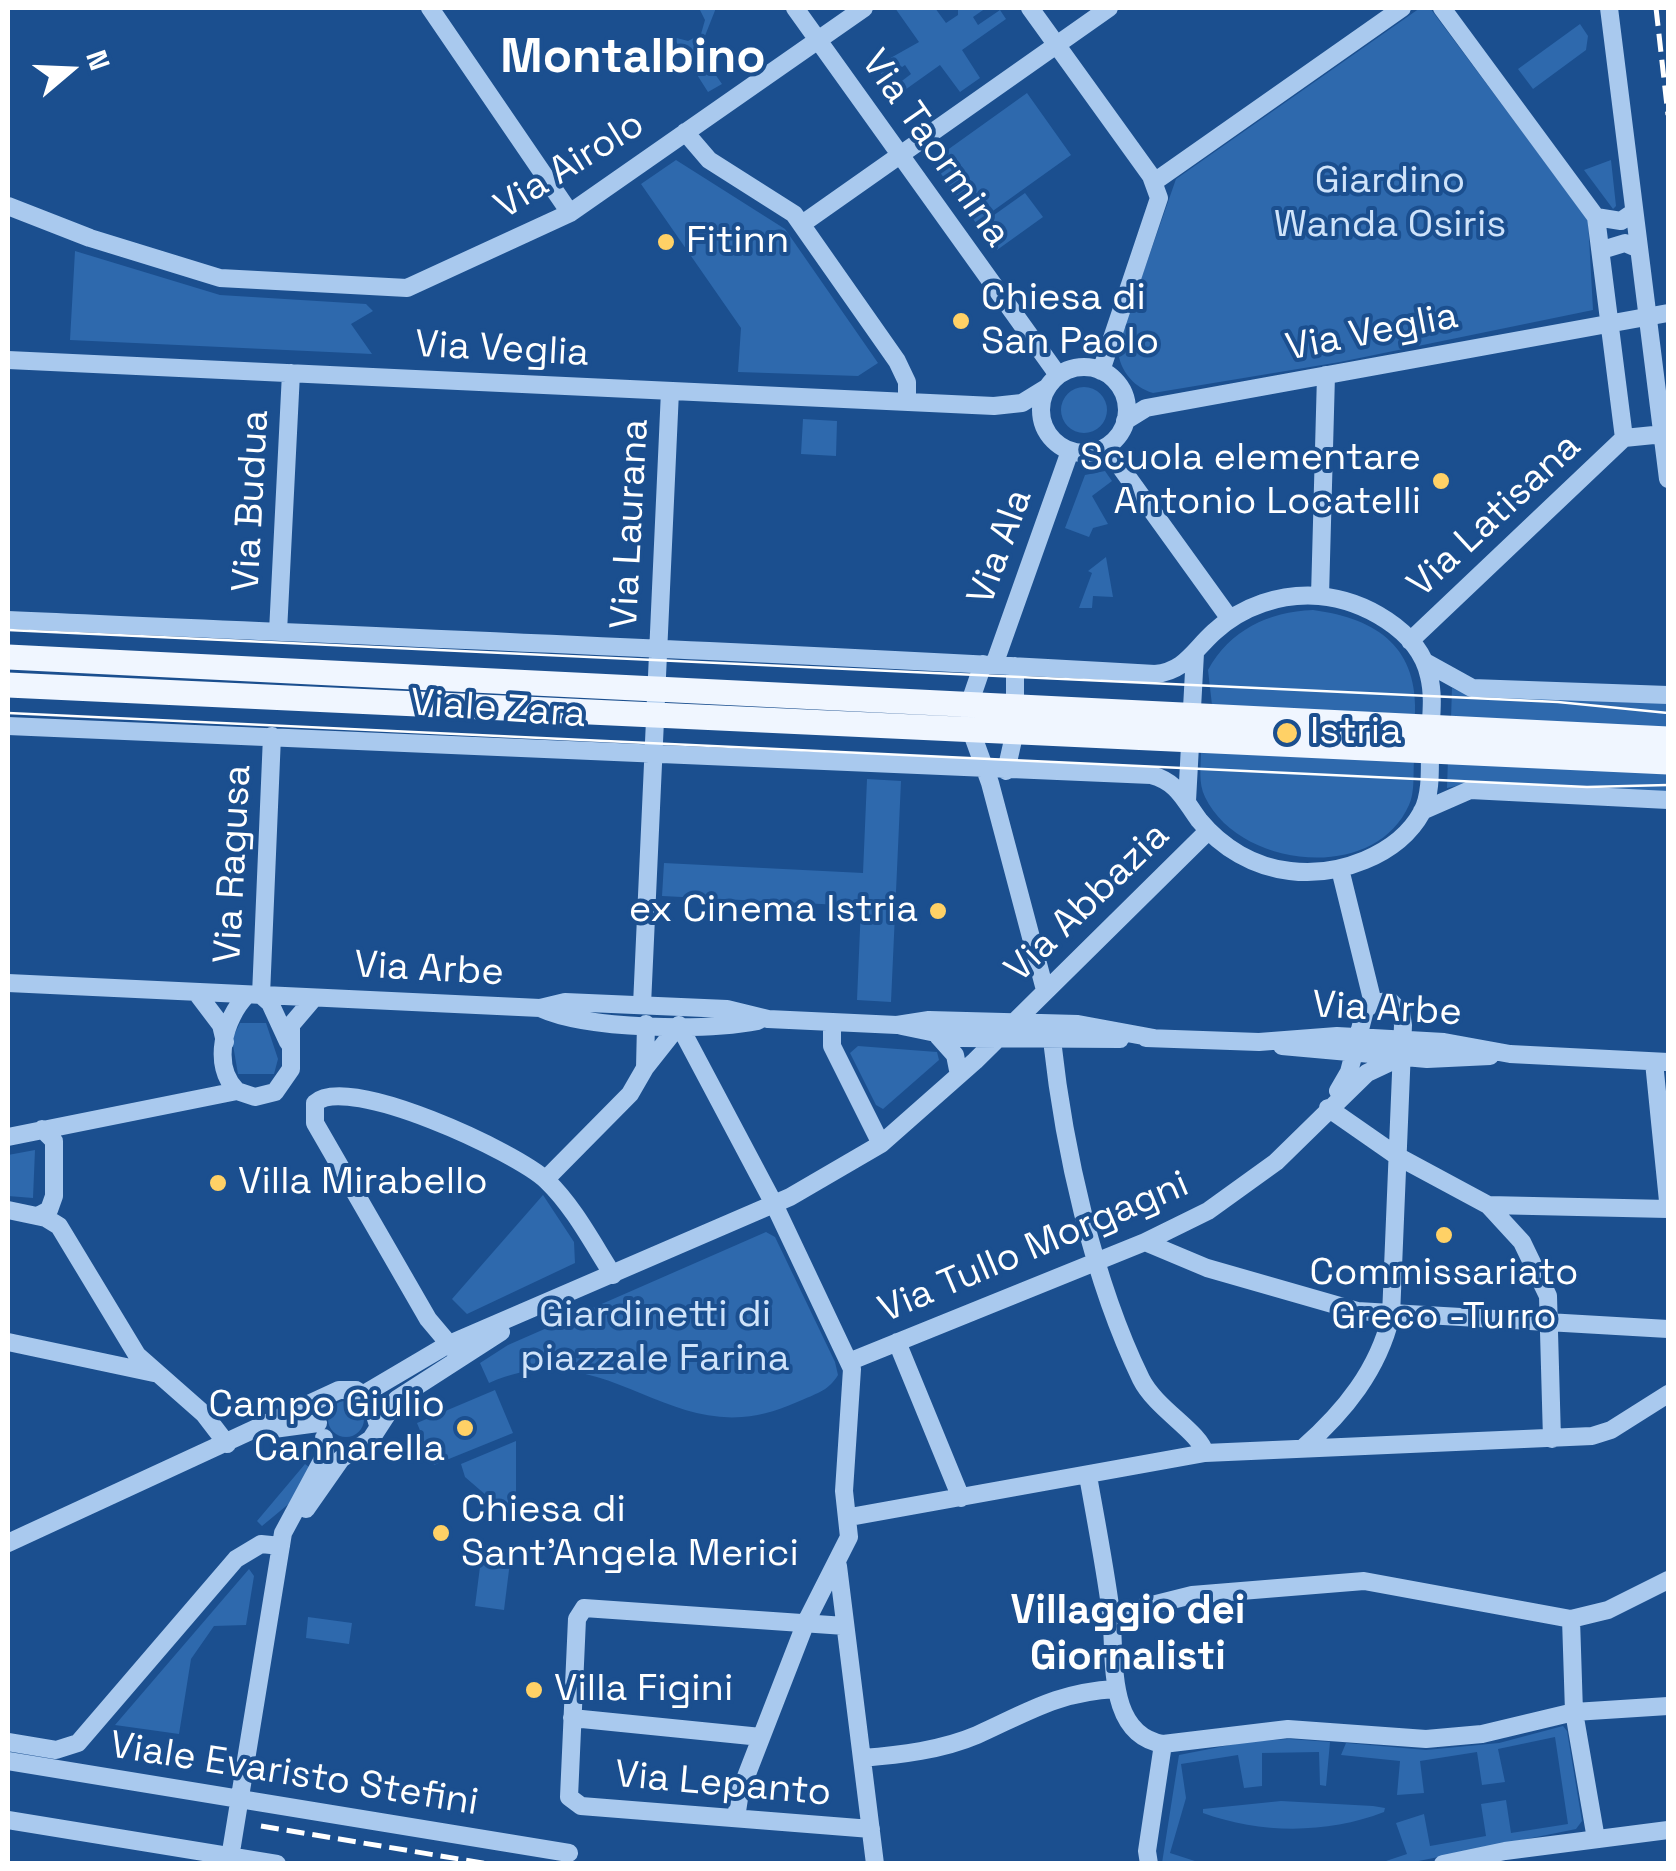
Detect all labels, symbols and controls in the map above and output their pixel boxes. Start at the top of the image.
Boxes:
north arrow [20,20,120,120]
district label: Montalbino [500,30,766,88]
street label: Via Taormina [850,42,1020,256]
text: N [78,45,118,75]
street label: Via Airolo [487,102,653,230]
park label: Giardino Wanda Osiris [1274,159,1506,248]
place label: Fitinn [686,219,789,265]
marker: Fitinn [655,231,677,253]
place label: Chiesa di San Paolo [981,276,1159,366]
street label: Via Veglia [1282,294,1462,372]
marker: Chiesa di San Paolo [950,310,972,332]
street label: Via Veglia [414,323,590,377]
street label: Via Budua [224,409,280,593]
street label: Via Laurana [603,418,659,630]
street label: Via Latisana [1399,424,1591,608]
place label: Scuola elementare Antonio Locatelli [1080,436,1421,526]
marker: Scuola elementare Antonio Locatelli [1430,470,1452,492]
street label: Via Ala [959,483,1043,611]
street label: Viale Zara [409,681,587,739]
place label: Istria [1310,710,1402,756]
marker: Istria [1274,720,1300,746]
street label: Via Ragusa [206,763,262,965]
street label: Via Abbazia [997,814,1179,992]
place label: ex Cinema Istria [629,888,918,934]
marker: ex Cinema Istria [927,900,949,922]
street label: Via Arbe [353,943,505,997]
street label: Via Arbe [1311,983,1463,1037]
place label: Villa Mirabello [238,1160,488,1206]
street label: Via Tullo Morgagni [872,1162,1196,1334]
marker: Villa Mirabello [207,1172,229,1194]
marker: Commissariato Greco -Turro [1433,1224,1455,1246]
place label: Commissariato Greco -Turro [1310,1251,1578,1340]
park label: Giardinetti di piazzale Farina [520,1293,790,1382]
place label: Campo Giulio Cannarella [209,1383,445,1472]
marker: Campo Giulio Cannarella [454,1417,476,1439]
place label: Chiesa di Sant’Angela Merici [461,1488,799,1578]
marker: Chiesa di Sant’Angela Merici [430,1522,452,1544]
district label: Villaggio dei Giornalisti [1011,1588,1245,1682]
place label: Villa Figini [554,1667,733,1713]
marker: Villa Figini [523,1679,545,1701]
street label: Viale Evaristo Stefini [107,1723,481,1827]
street label: Via Lepanto [613,1753,833,1817]

